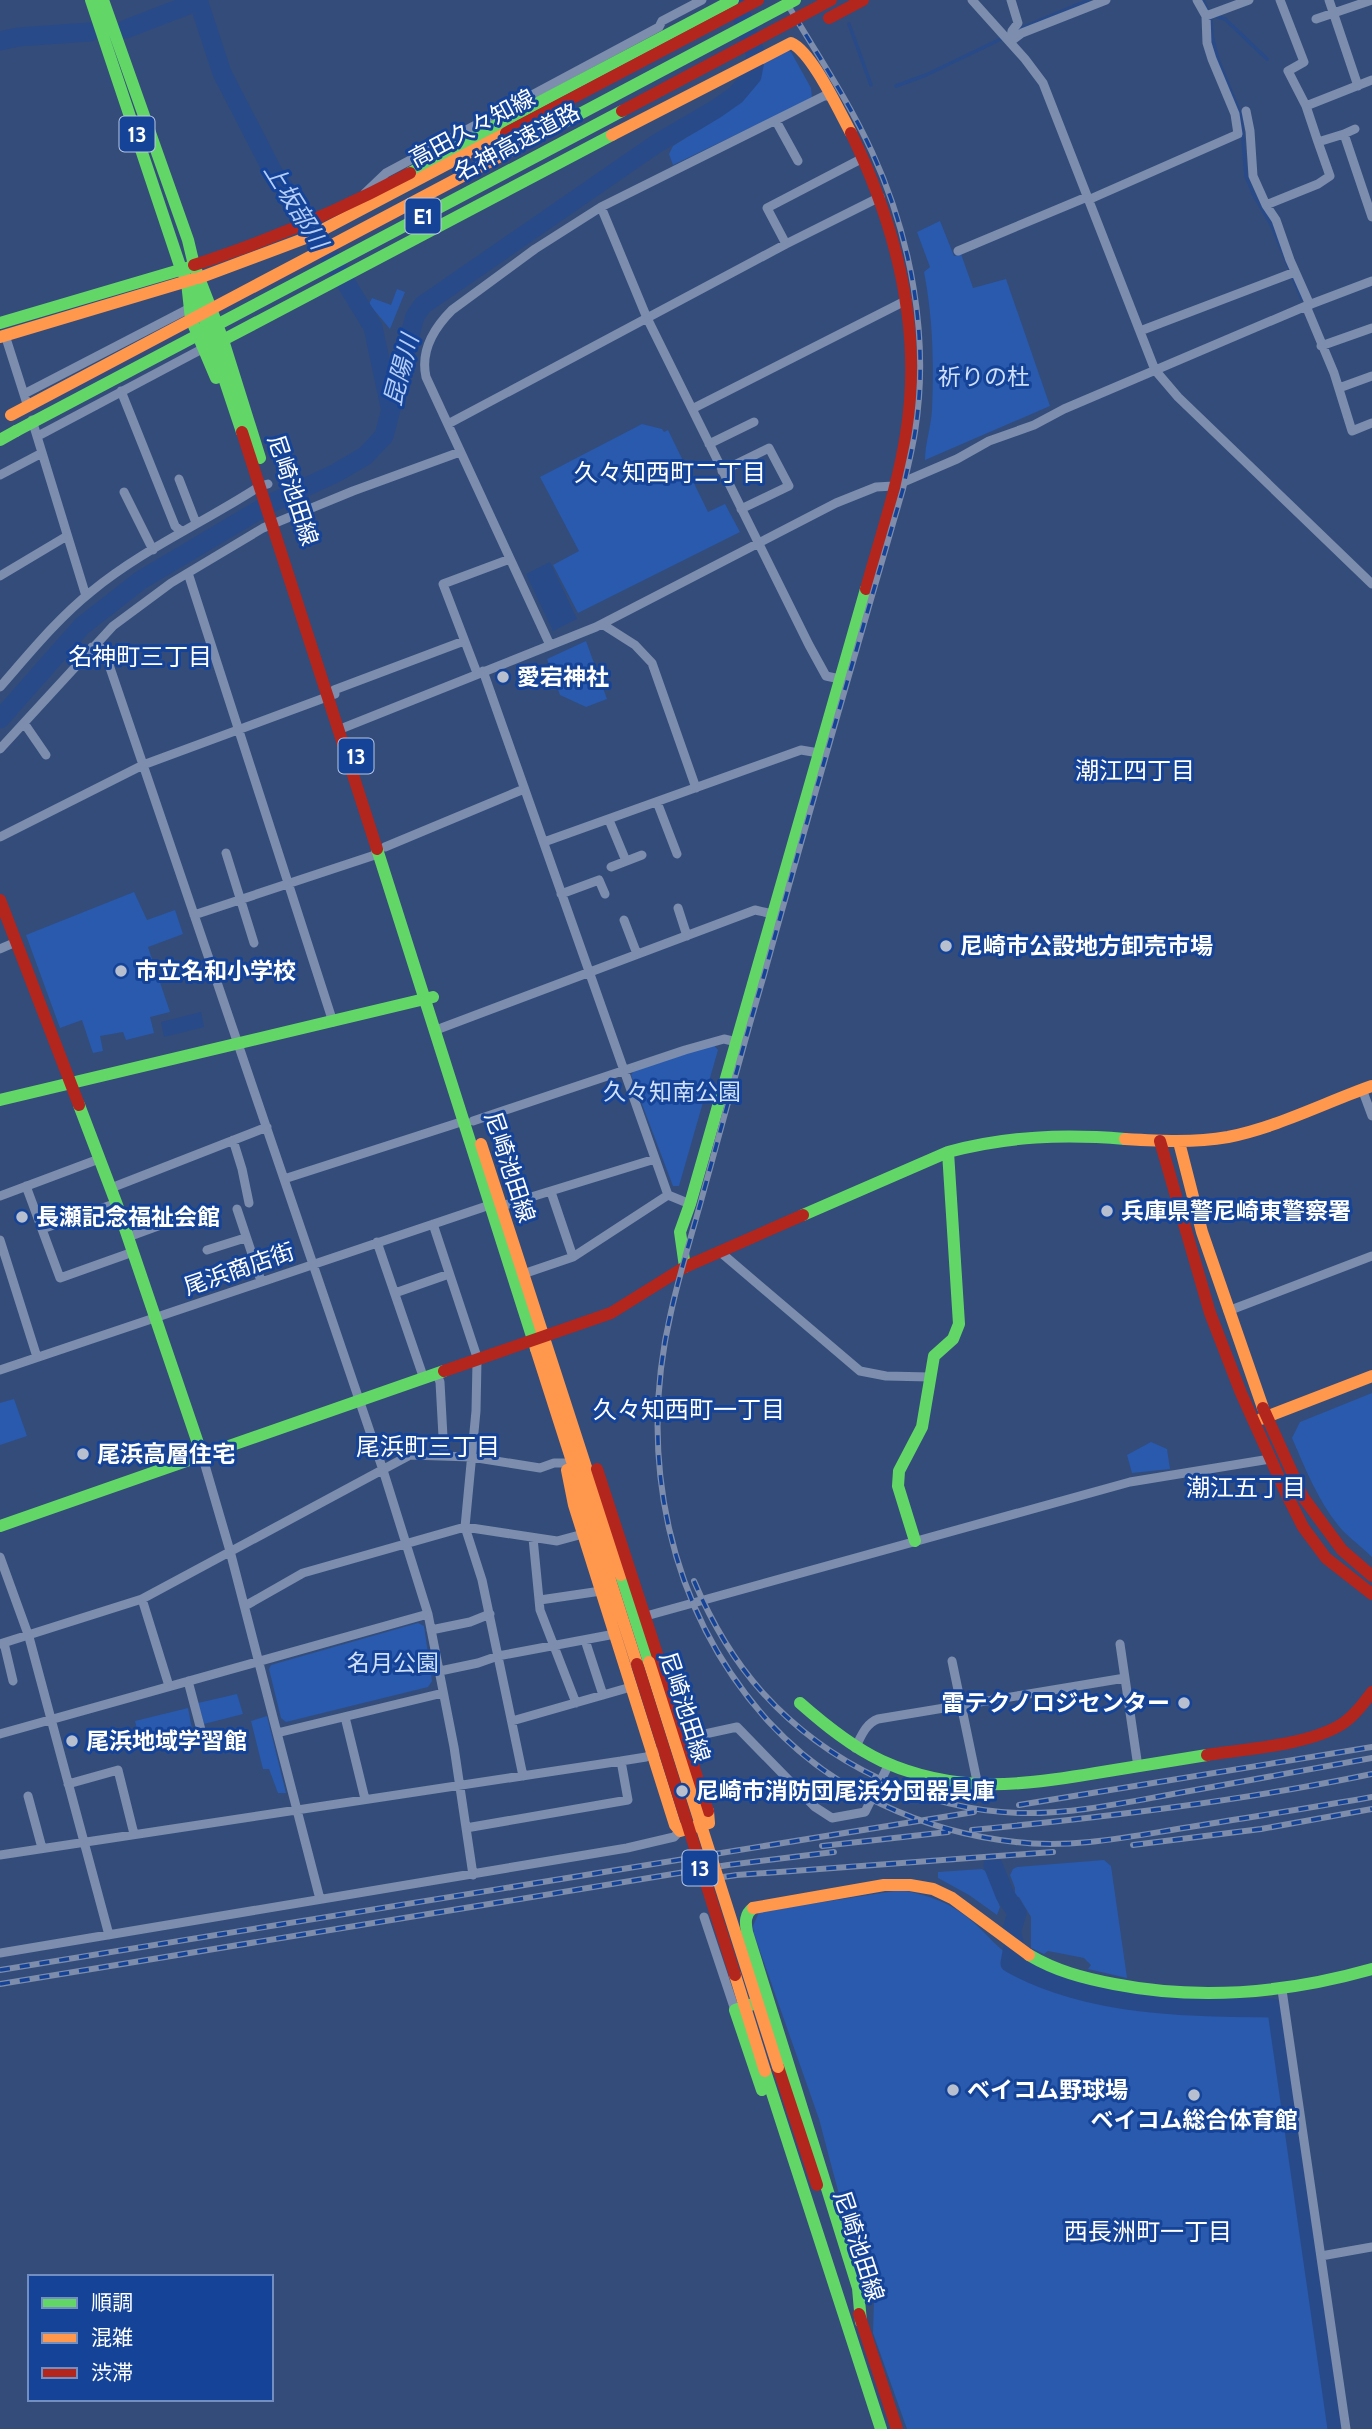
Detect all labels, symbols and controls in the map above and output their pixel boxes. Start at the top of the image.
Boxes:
street label: 高田久々知線 [405,83,539,173]
street label: 名神高速道路 [450,97,584,187]
road number: 13 [120,116,154,152]
water label: 上坂部川 [258,158,335,257]
road number: E1 [406,198,440,234]
water label: 昆陽川 [378,329,425,409]
park label: 祈りの杜 [938,363,1030,391]
street label: 尼崎池田線 [262,431,324,549]
district label: 久々知西町二丁目 [574,458,766,487]
district label: 名神町三丁目 [68,642,212,671]
place label: 愛宕神社 [517,663,609,691]
marker: 愛宕神社 [495,669,511,685]
road number: 13 [338,738,374,774]
district label: 潮江四丁目 [1075,756,1195,785]
place label: 尼崎市公設地方卸売市場 [960,932,1213,960]
marker: 尼崎市公設地方卸売市場 [938,938,954,954]
place label: 市立名和小学校 [135,957,296,985]
marker: 市立名和小学校 [113,963,129,979]
park label: 久々知南公園 [603,1078,741,1106]
street label: 尼崎池田線 [479,1108,541,1226]
place label: 兵庫県警尼崎東警察署 [1121,1197,1351,1225]
place label: 長瀬記念福祉会館 [36,1203,220,1231]
marker: 兵庫県警尼崎東警察署 [1099,1203,1115,1219]
marker: 長瀬記念福祉会館 [14,1209,30,1225]
street label: 尾浜商店街 [180,1237,298,1301]
district label: 久々知西町一丁目 [593,1395,785,1424]
district label: 尾浜町三丁目 [356,1432,500,1461]
place label: 尾浜高層住宅 [97,1440,235,1468]
marker: 尾浜高層住宅 [75,1446,91,1462]
district label: 潮江五丁目 [1186,1473,1306,1502]
street label: 尼崎池田線 [654,1648,716,1766]
park label: 名月公園 [347,1649,439,1677]
place label: 雷テクノロジセンター [941,1689,1170,1717]
marker: 雷テクノロジセンター [1176,1695,1192,1711]
place label: 尾浜地域学習館 [86,1727,247,1755]
marker: 尾浜地域学習館 [64,1733,80,1749]
place label: 尼崎市消防団尾浜分団器具庫 [696,1777,995,1805]
marker: 尼崎市消防団尾浜分団器具庫 [674,1783,690,1799]
road number: 13 [682,1850,718,1885]
place label: ベイコム野球場 [967,2076,1128,2104]
marker: ベイコム野球場 [945,2082,961,2098]
marker: ベイコム総合体育館 [1186,2087,1202,2103]
place label: ベイコム総合体育館 [1091,2106,1298,2134]
street label: 尼崎池田線 [828,2187,890,2305]
district label: 西長洲町一丁目 [1064,2217,1232,2246]
legend [28,2275,273,2401]
text: 順調 [91,2290,133,2315]
text: 混雑 [91,2325,133,2350]
text: 渋滞 [91,2360,133,2385]

